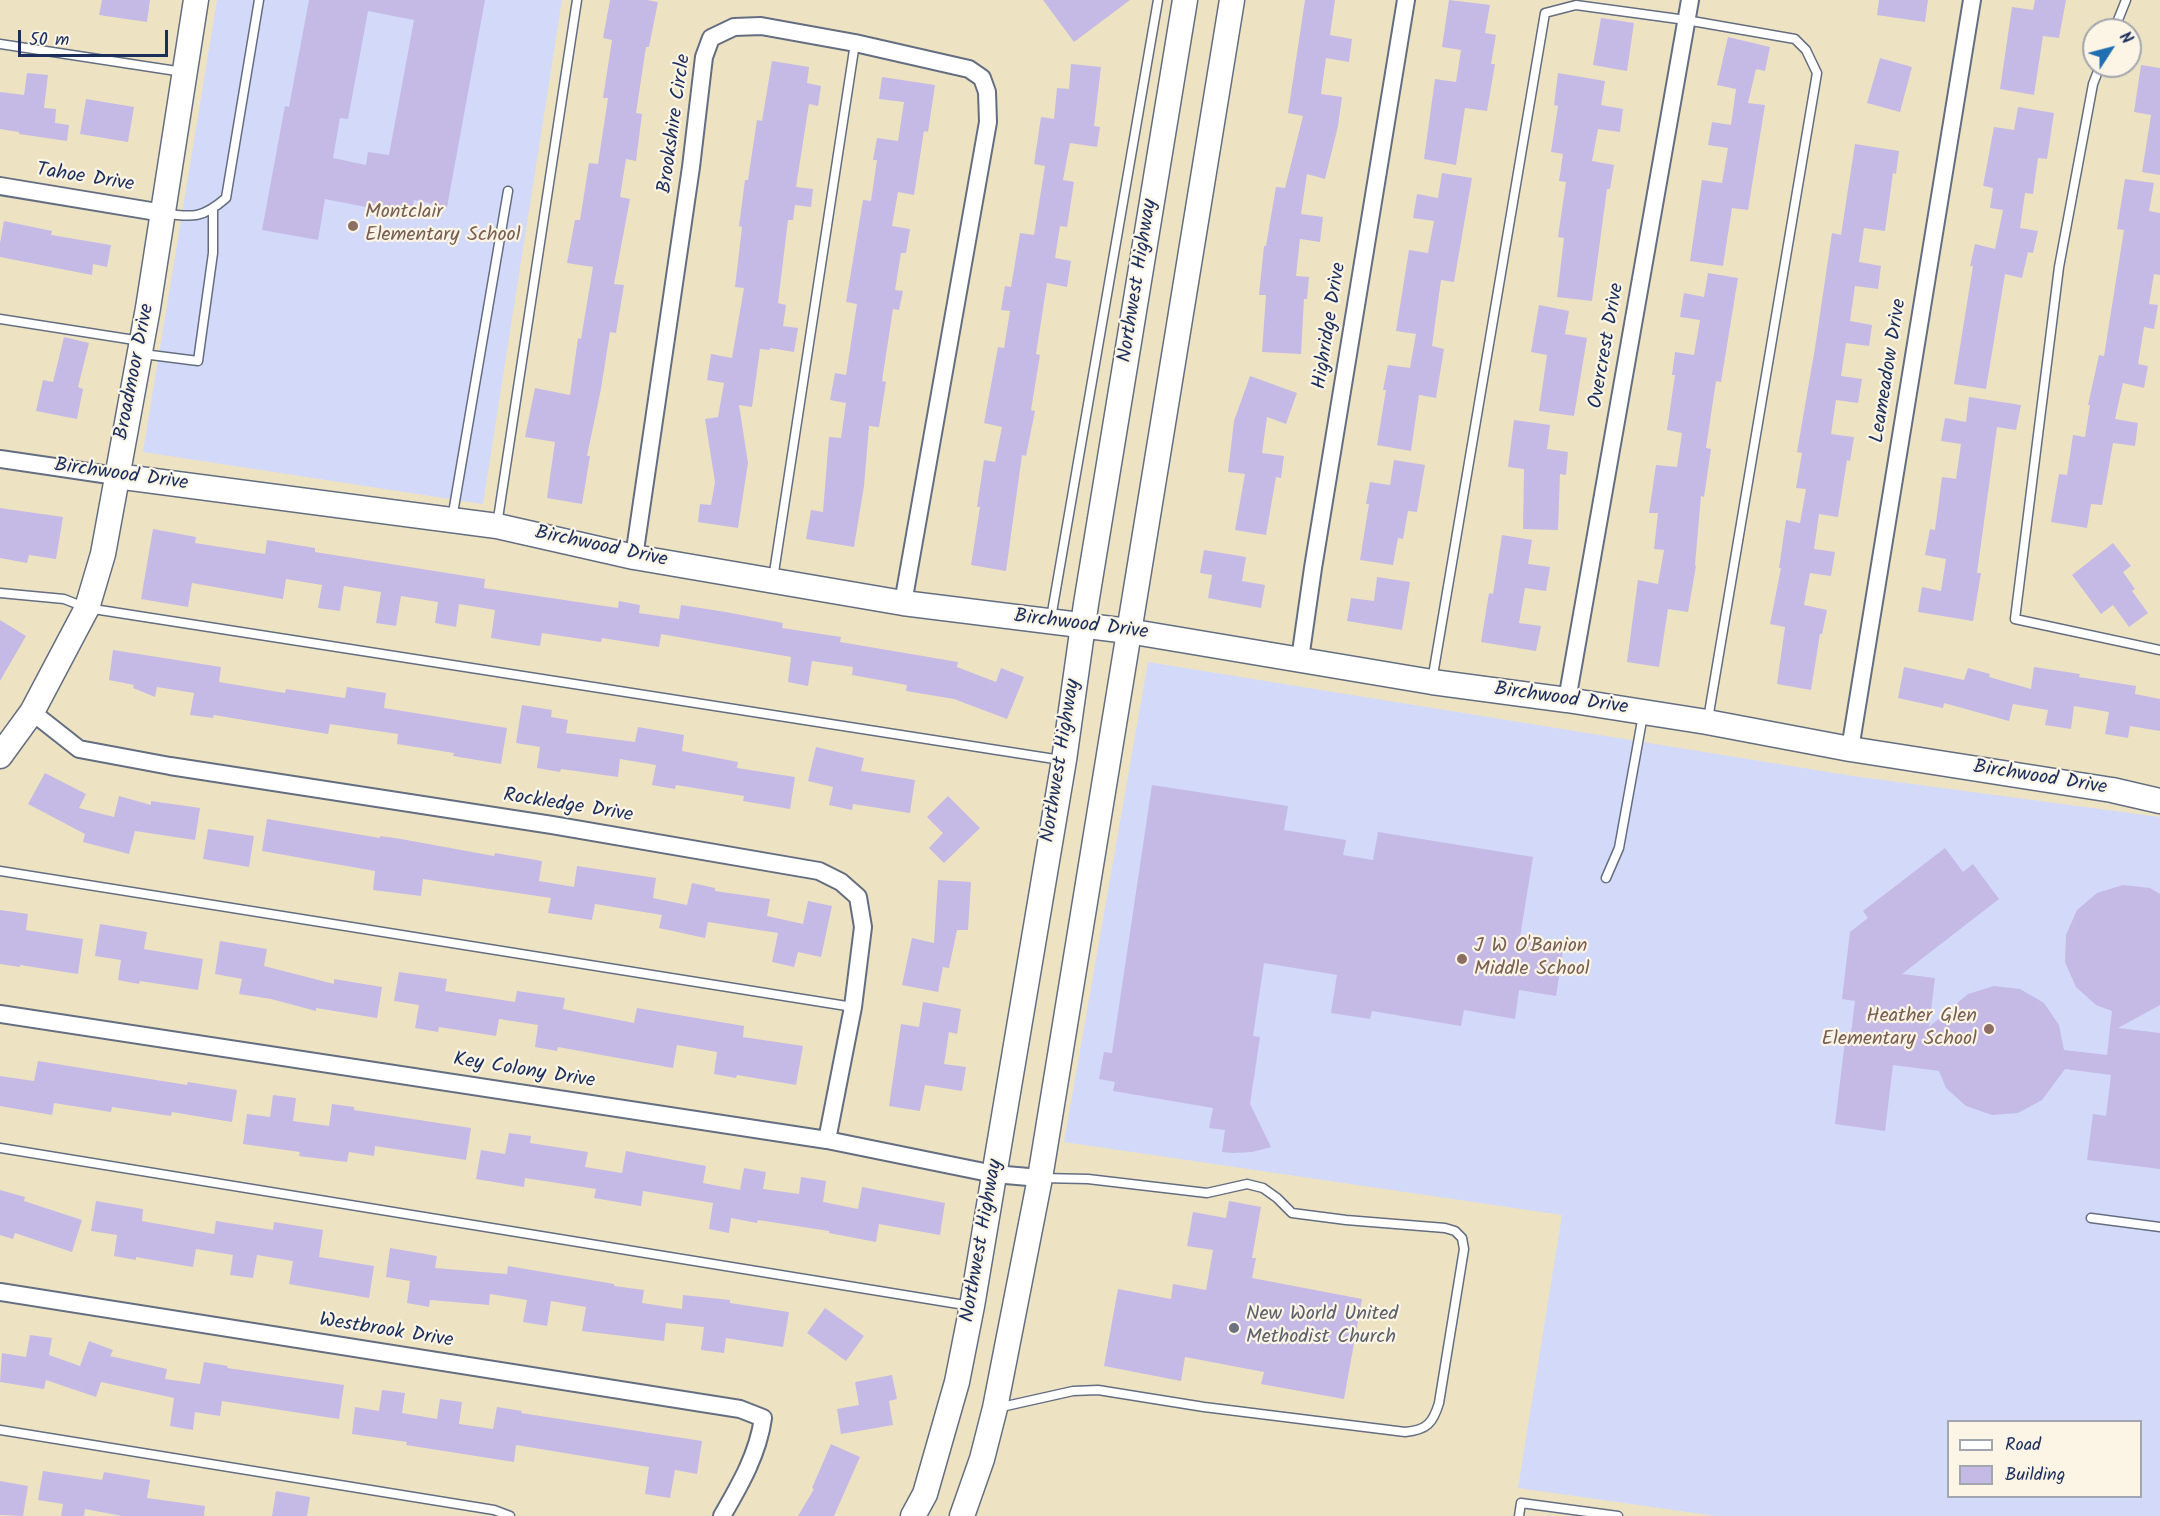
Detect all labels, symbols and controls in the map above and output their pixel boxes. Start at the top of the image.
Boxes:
scale bar [21,18,171,56]
north arrow [2082,18,2142,78]
text: 50 m [29,26,69,55]
text: N [2112,27,2138,50]
street label: Brookshire Circle [654,53,698,195]
street label: Tahoe Drive [34,159,136,199]
street label: Northwest Highway [1114,198,1164,364]
place label: Montclair Elementary School [365,202,521,249]
marker: Montclair Elementary School [346,219,360,233]
street label: Highridge Drive [1309,261,1353,391]
street label: Overcrest Drive [1585,281,1631,411]
street label: Leameadow Drive [1867,297,1913,445]
street label: Broadmoor Drive [111,302,161,442]
street label: Birchwood Drive [52,455,190,497]
street label: Birchwood Drive [532,522,670,574]
street label: Birchwood Drive [1013,606,1149,646]
street label: Northwest Highway [1037,678,1087,844]
street label: Birchwood Drive [1492,679,1630,721]
street label: Birchwood Drive [1971,757,2109,801]
street label: Rockledge Drive [501,785,635,829]
place label: J W O'Banion Middle School [1474,936,1590,983]
marker: J W O'Banion Middle School [1455,952,1469,966]
place label: Heather Glen Elementary School [1821,1006,1977,1053]
marker: Heather Glen Elementary School [1982,1022,1996,1036]
street label: Key Colony Drive [452,1049,596,1095]
street label: Northwest Highway [957,1158,1009,1324]
place label: New World United Methodist Church [1246,1304,1398,1351]
street label: Westbrook Drive [317,1310,455,1354]
marker: New World United Methodist Church [1227,1321,1241,1335]
legend [1947,1420,2142,1498]
text: Road [2005,1431,2041,1460]
text: Building [2005,1461,2065,1490]

